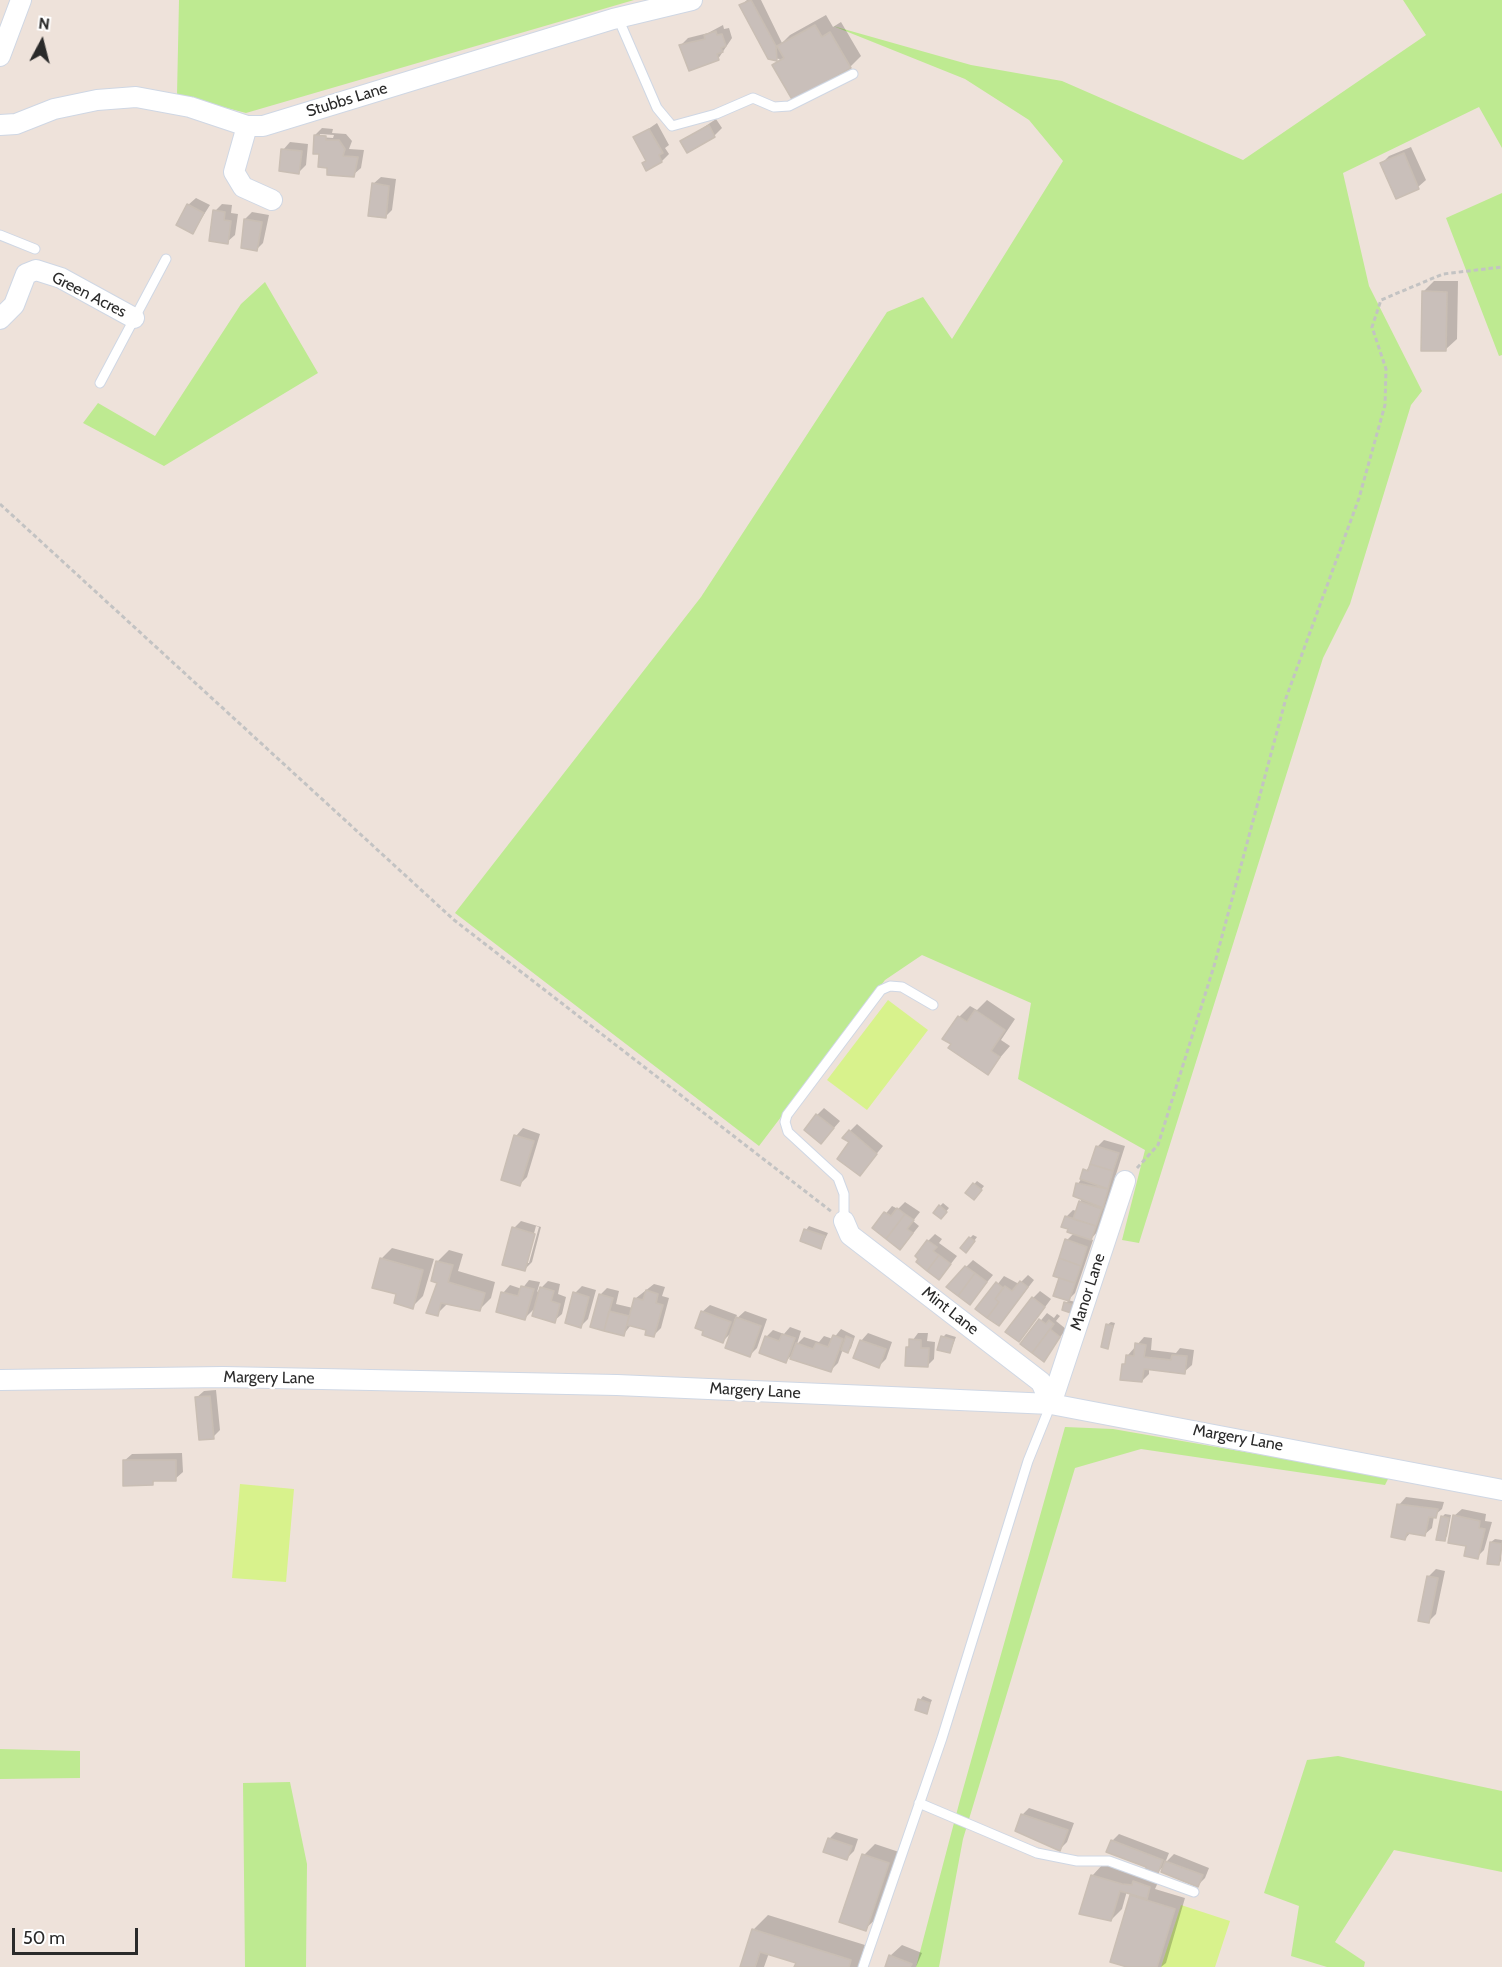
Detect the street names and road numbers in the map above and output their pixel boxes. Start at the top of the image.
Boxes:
street label: Stubbs Lane [304,79,390,121]
street label: Green Acres [49,268,129,322]
street label: Manor Lane [1067,1251,1109,1333]
street label: Mint Lane [918,1283,982,1339]
street label: Margery Lane [223,1368,315,1388]
street label: Margery Lane [709,1379,801,1403]
street label: Margery Lane [1191,1421,1285,1455]

